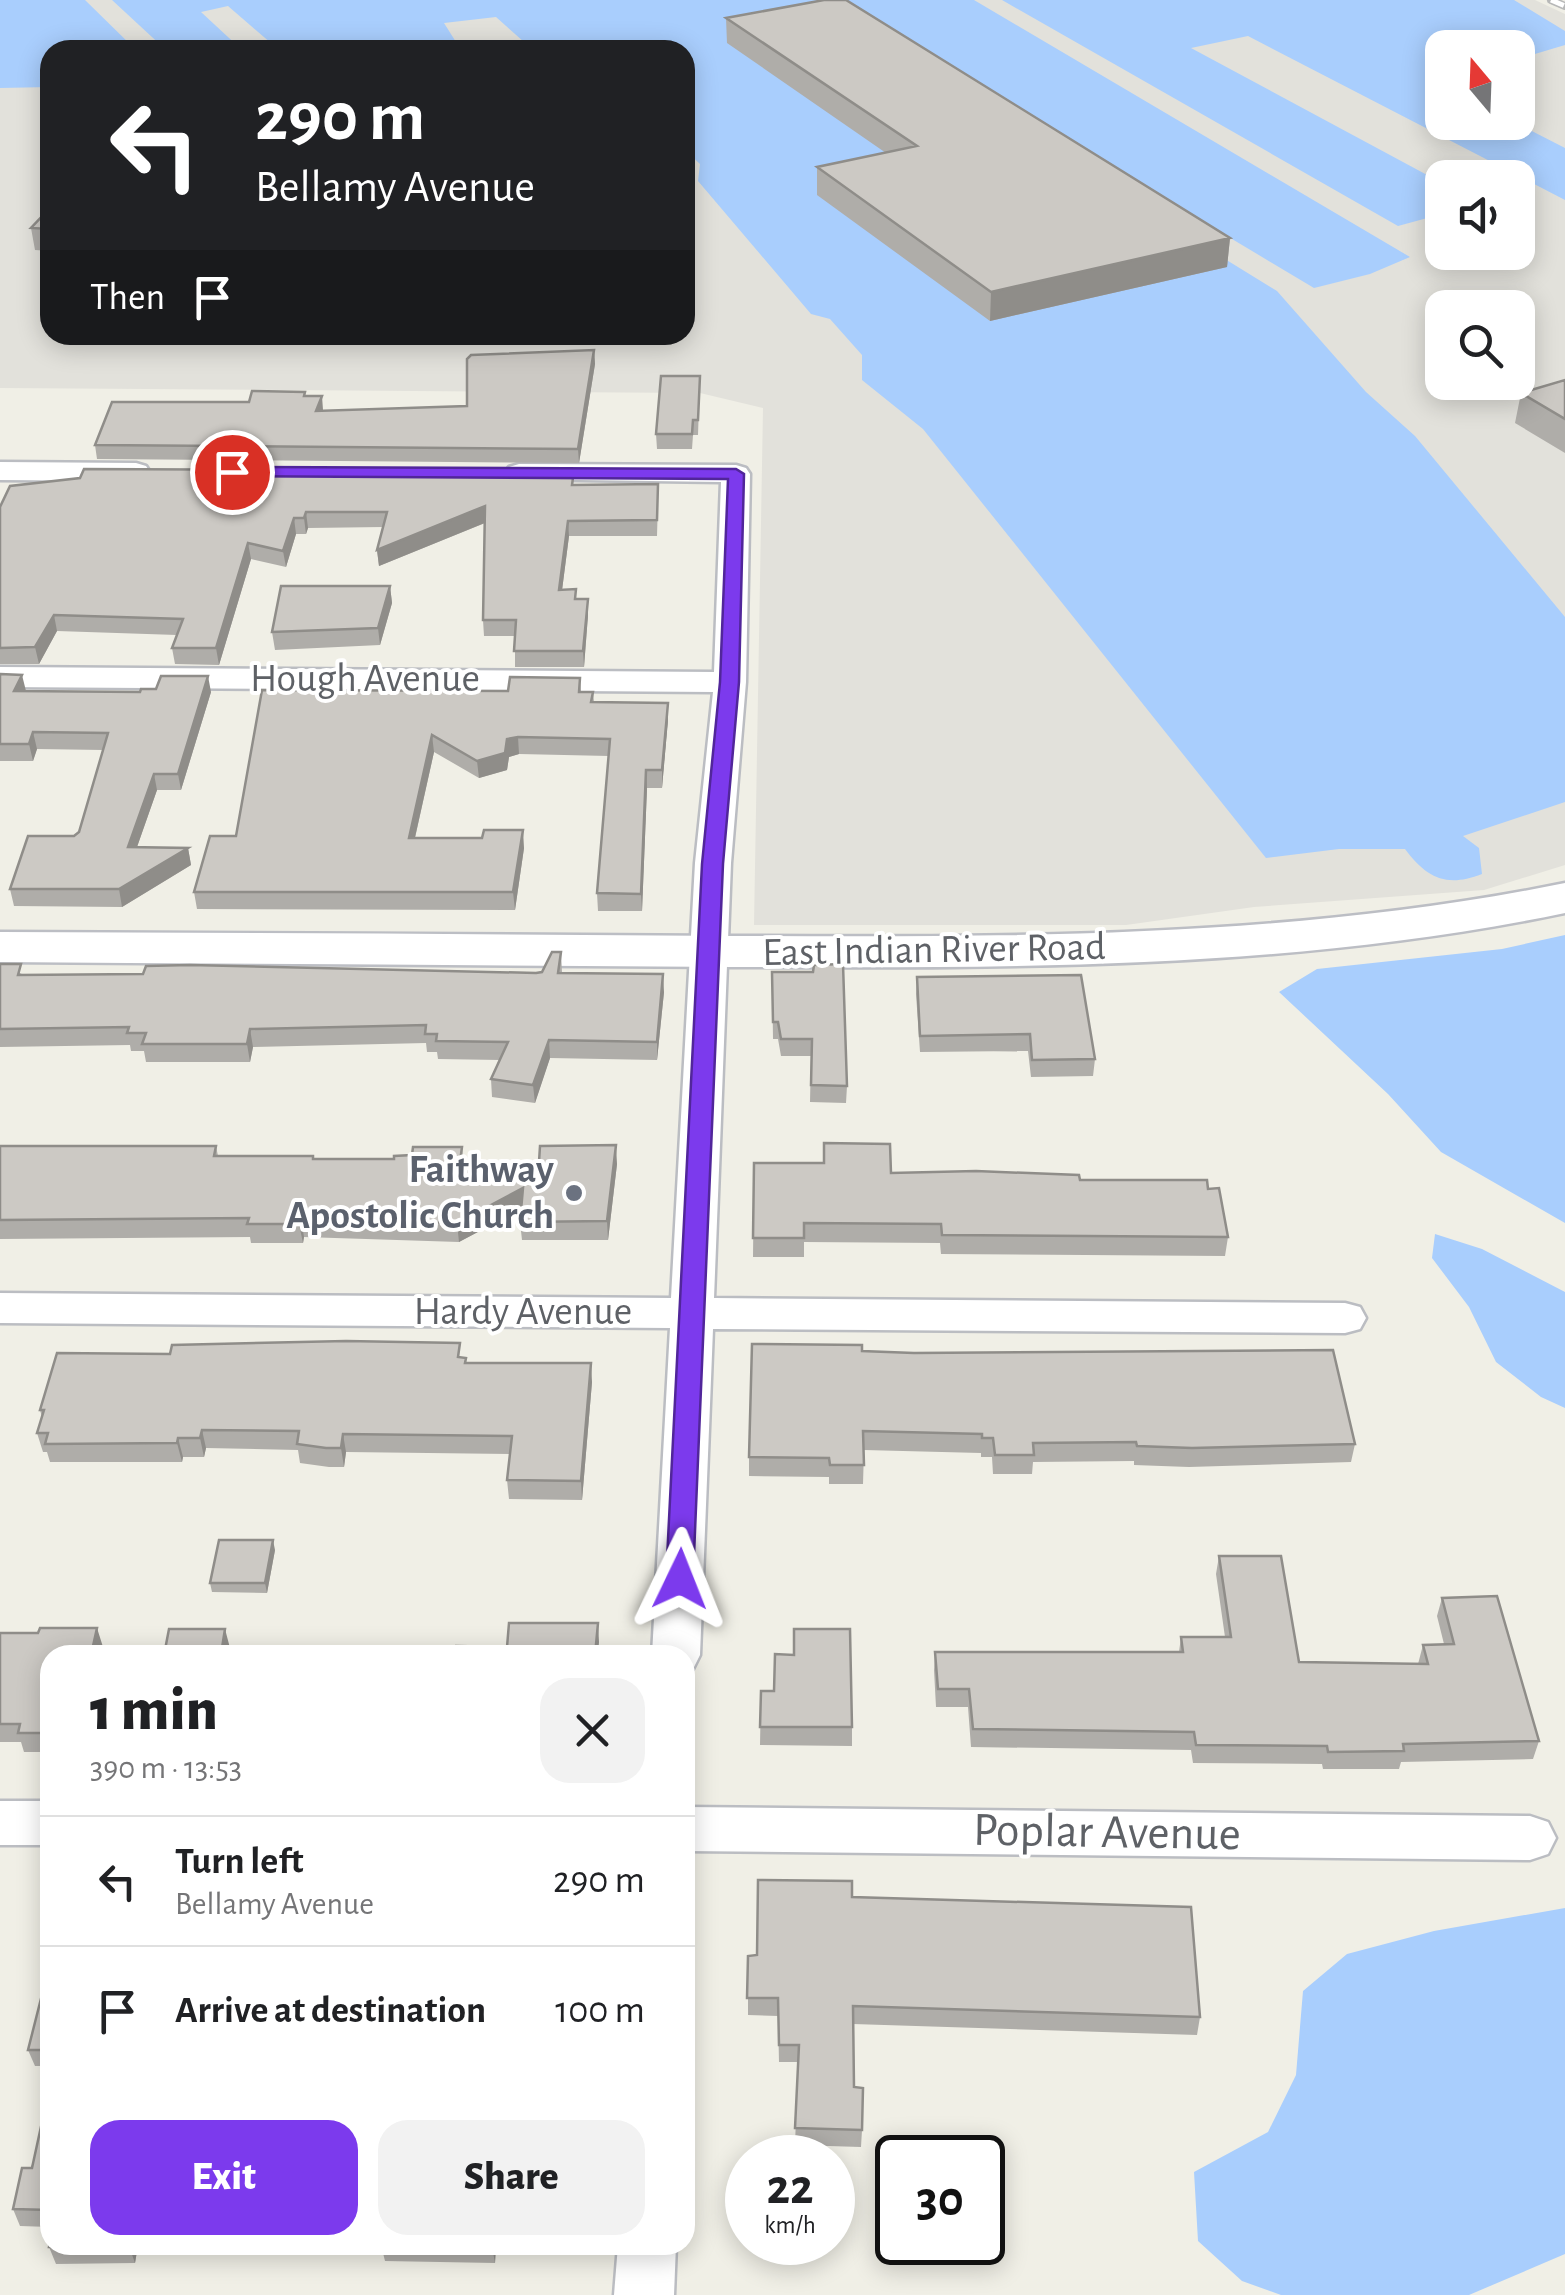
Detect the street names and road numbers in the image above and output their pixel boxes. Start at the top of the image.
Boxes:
street label: Hough Avenue [250,659,480,699]
street label: East Indian River Road [762,927,1106,973]
street label: Hardy Avenue [414,1292,632,1332]
street label: Poplar Avenue [973,1807,1241,1859]

